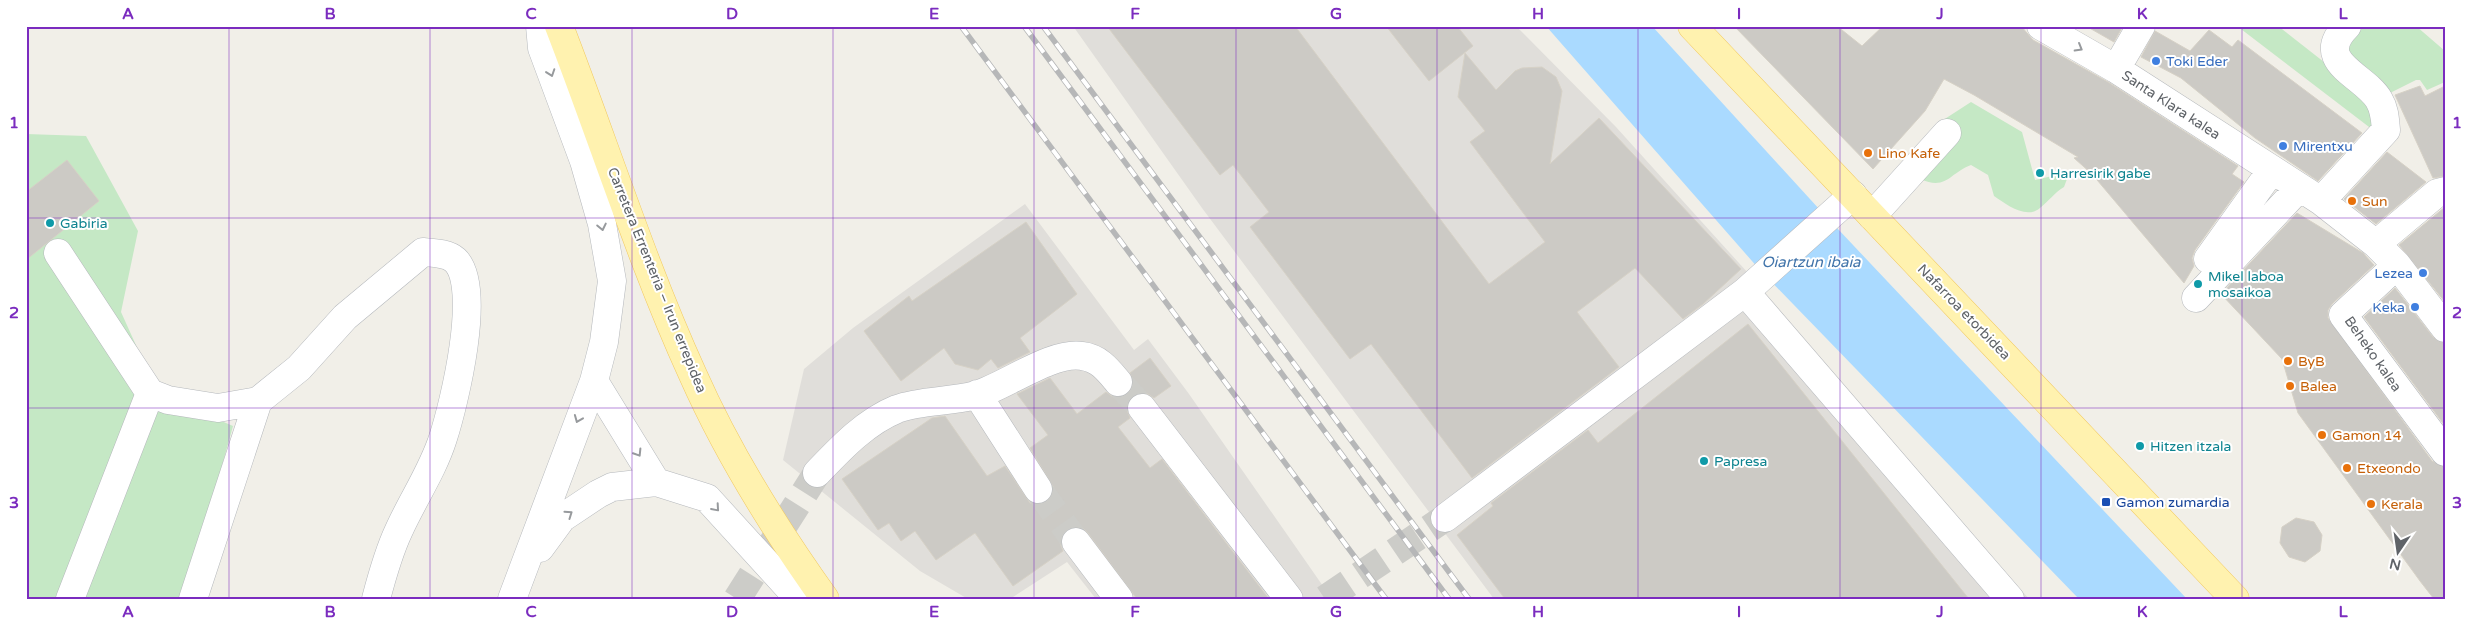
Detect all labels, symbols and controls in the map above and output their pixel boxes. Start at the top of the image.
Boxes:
text: A [122,4,134,24]
text: B [324,4,336,24]
text: C [525,4,537,24]
text: D [726,4,738,24]
text: E [929,4,939,24]
text: F [1130,4,1140,24]
text: G [1330,4,1342,24]
text: H [1532,4,1544,24]
text: I [1737,4,1741,24]
text: J [1935,4,1944,24]
text: K [2137,4,2148,24]
text: L [2338,4,2348,24]
one-way arrow [2073,41,2082,51]
place label: Toki Eder [2166,53,2228,70]
marker: Toki Eder [2150,55,2162,67]
street label: Santa Klara kalea [2119,67,2223,143]
one-way arrow [545,69,555,77]
text: 1 [9,113,19,133]
text: 1 [2452,113,2462,133]
place label: Mirentxu [2293,138,2353,155]
marker: Mirentxu [2277,140,2289,152]
place label: Lino Kafe [1878,145,1940,162]
marker: Lino Kafe [1862,147,1874,159]
street label: Carretera Errenteria – Irun errepidea [604,165,710,395]
place label: Harresirik gabe [2050,165,2151,182]
marker: Harresirik gabe [2034,167,2046,179]
place label: Sun [2362,193,2388,210]
marker: Sun [2346,195,2358,207]
place label: Gabiria [60,215,108,232]
marker: Gabiria [44,217,56,229]
one-way arrow [597,223,607,232]
water label: Oiartzun ibaia [1761,253,1861,271]
street label: Nafarroa etorbidea [1914,261,2014,363]
place label: Lezea [2374,265,2413,282]
marker: Lezea [2417,267,2429,279]
place label: Mikel laboa mosaikoa [2208,268,2284,301]
marker: Mikel laboa mosaikoa [2192,278,2204,290]
place label: Keka [2372,299,2405,316]
marker: Keka [2409,301,2421,313]
text: 2 [9,303,19,323]
text: 2 [2452,303,2462,323]
street label: Beheko kalea [2341,313,2405,395]
place label: ByB [2298,353,2325,370]
marker: ByB [2282,355,2294,367]
place label: Balea [2300,378,2337,395]
marker: Balea [2284,380,2296,392]
one-way arrow [574,414,585,423]
place label: Gamon 14 [2332,427,2402,444]
marker: Gamon 14 [2316,429,2328,441]
place label: Hitzen itzala [2150,438,2231,455]
marker: Hitzen itzala [2134,440,2146,452]
one-way arrow [631,447,641,456]
place label: Papresa [1714,453,1767,470]
marker: Papresa [1698,455,1710,467]
place label: Etxeondo [2357,460,2421,477]
marker: Etxeondo [2341,462,2353,474]
text: 3 [9,493,19,513]
text: 3 [2452,493,2462,513]
place label: Gamon zumardia [2116,494,2230,511]
marker: Gamon zumardia [2100,496,2112,508]
place label: Kerala [2381,496,2423,513]
marker: Kerala [2365,498,2377,510]
one-way arrow [710,502,719,511]
one-way arrow [563,511,573,520]
north arrow [2374,528,2424,578]
text: N [2388,555,2403,574]
text: A [122,602,134,622]
text: B [324,602,336,622]
text: C [525,602,537,622]
text: D [726,602,738,622]
text: E [929,602,939,622]
text: F [1130,602,1140,622]
text: G [1330,602,1342,622]
text: H [1532,602,1544,622]
text: I [1737,602,1741,622]
text: J [1935,602,1944,622]
text: K [2137,602,2148,622]
text: L [2338,602,2348,622]

